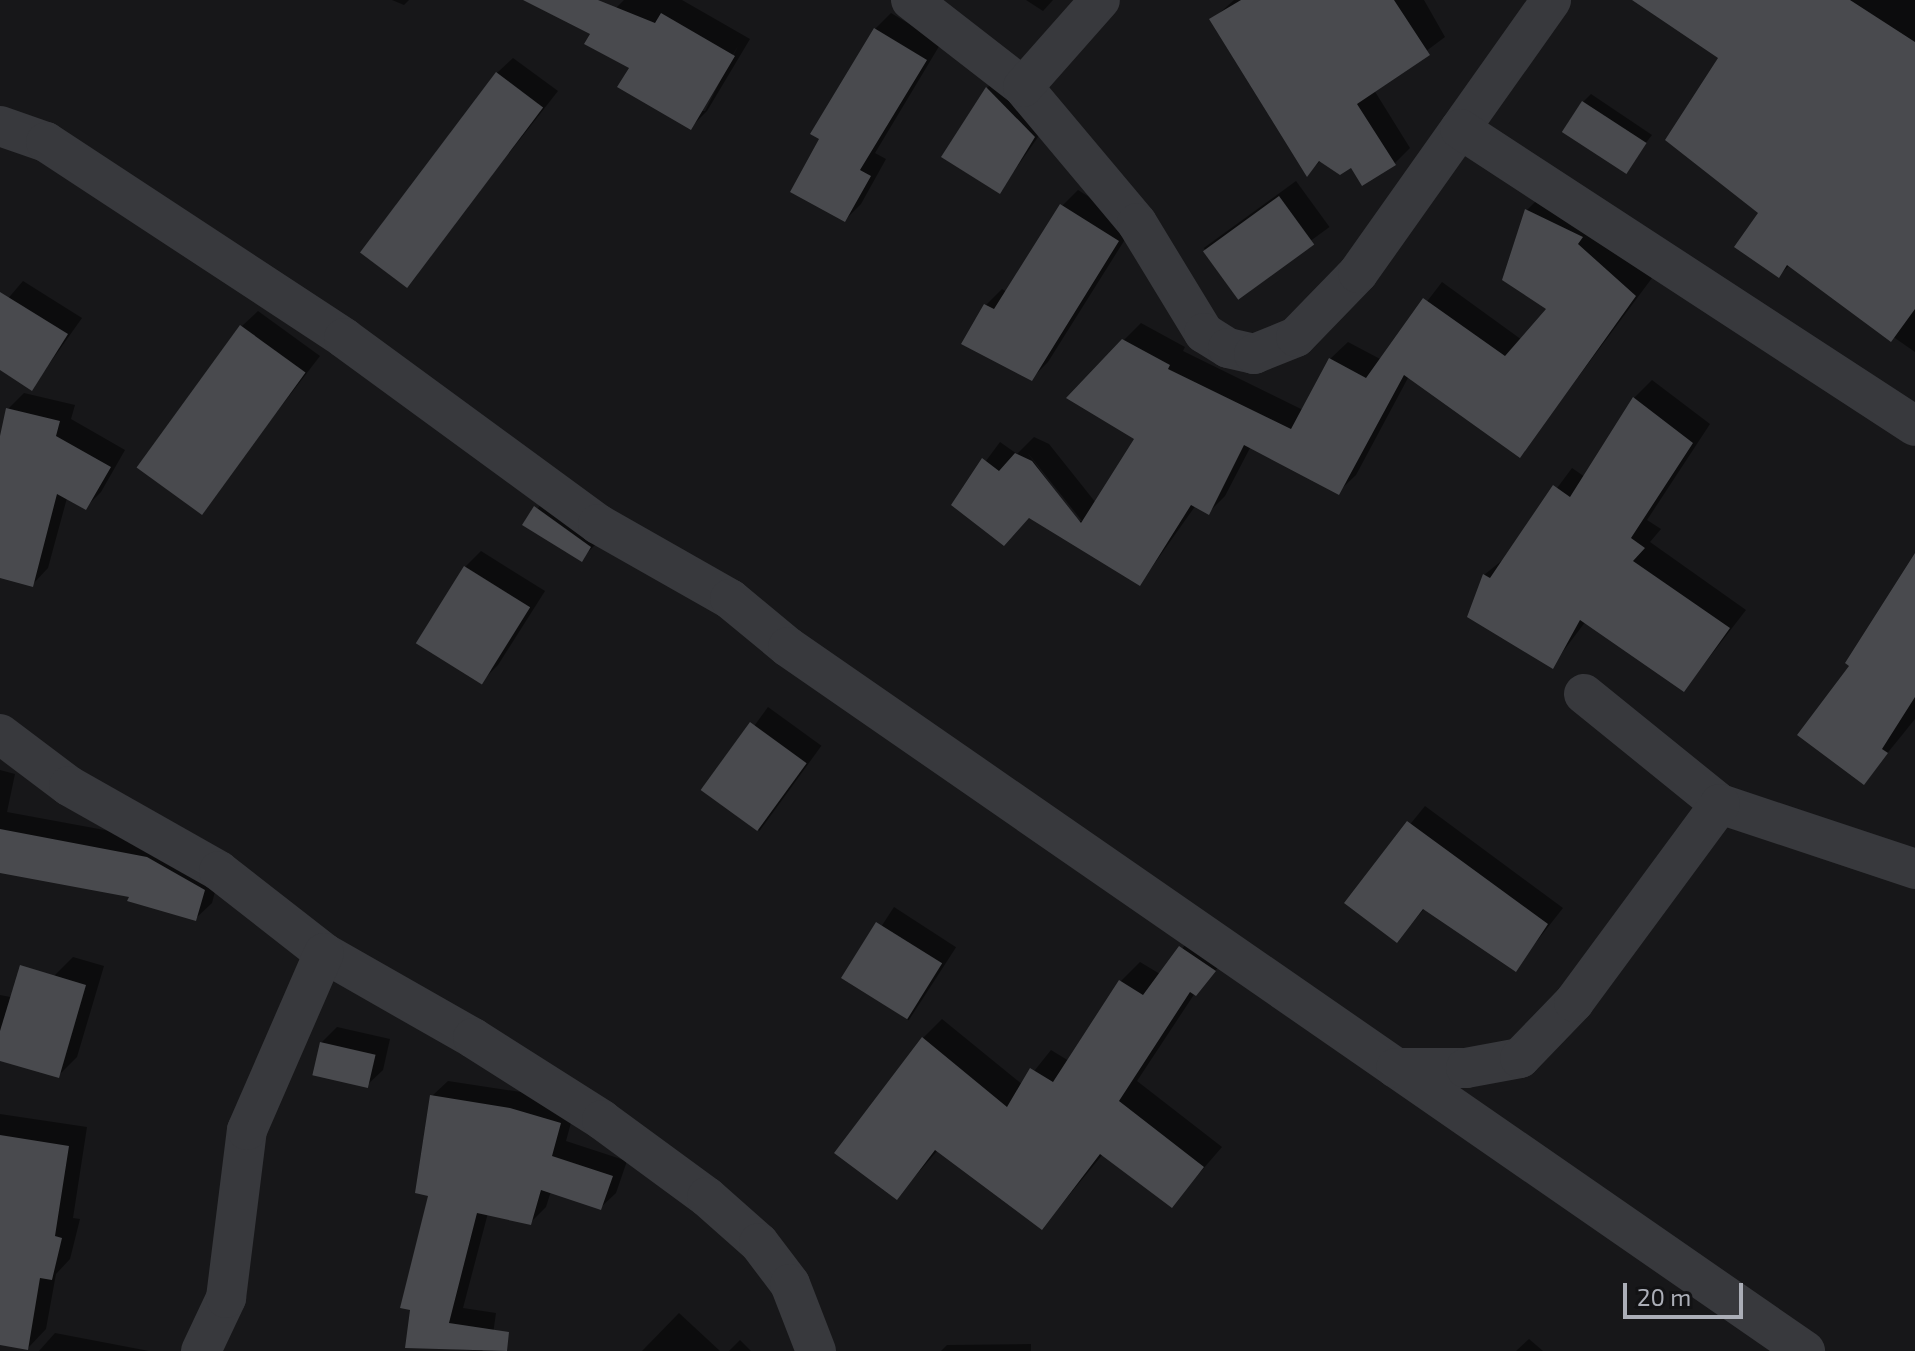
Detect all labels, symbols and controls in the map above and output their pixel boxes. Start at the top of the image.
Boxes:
scale bar [1627,1267,1747,1317]
text: 20 m [1637,1282,1691,1311]

